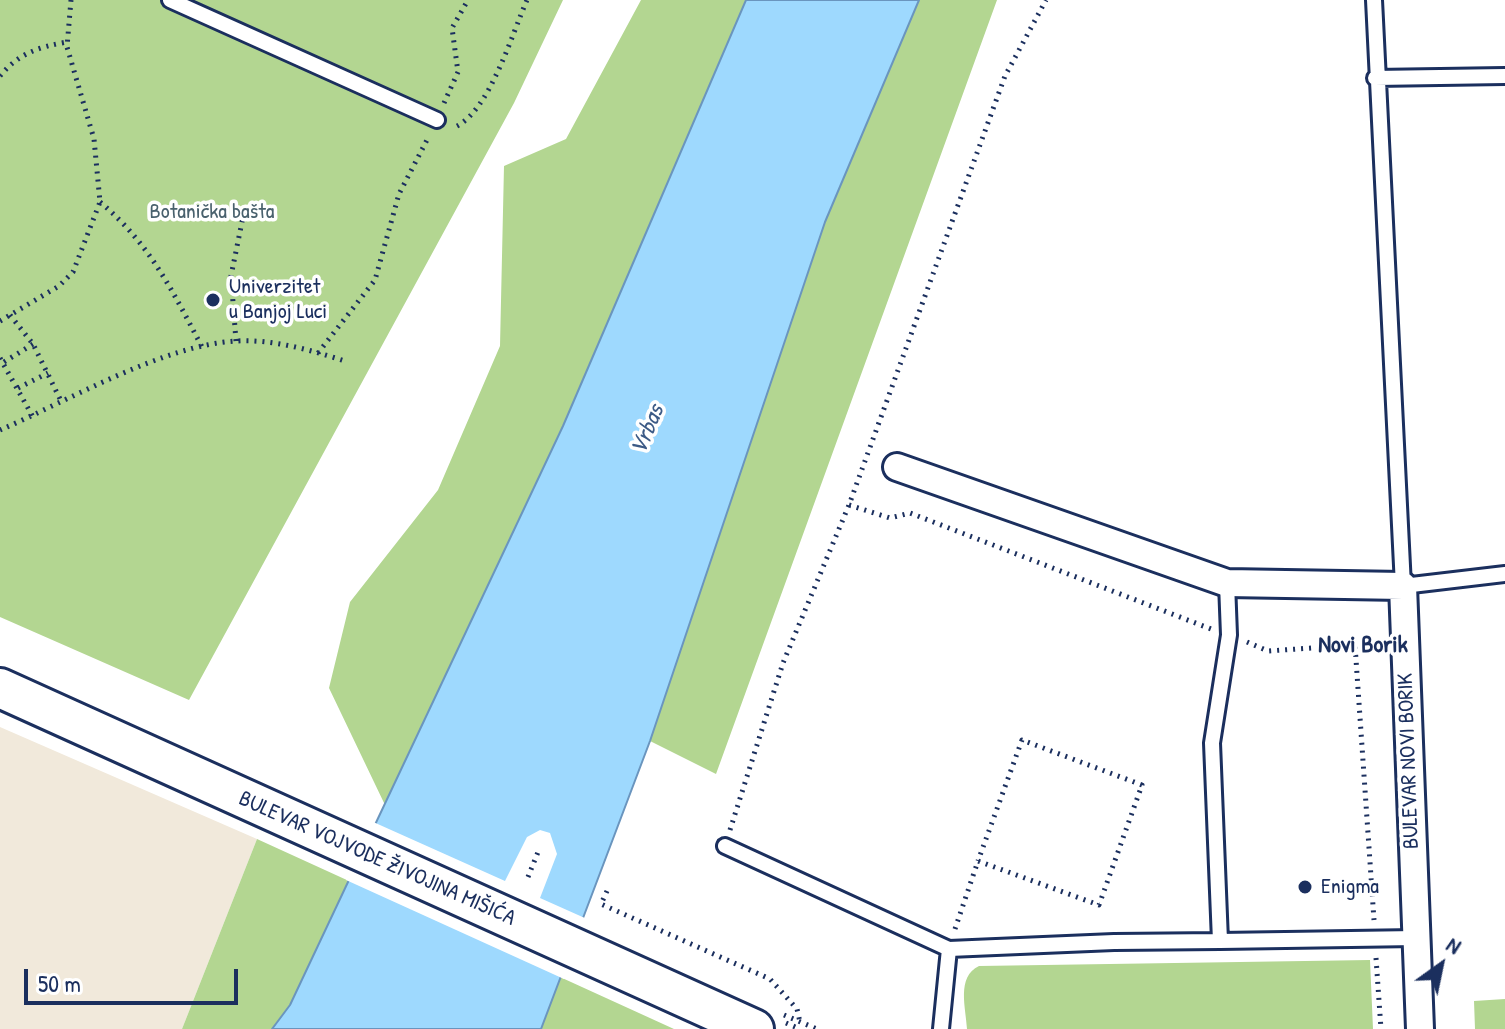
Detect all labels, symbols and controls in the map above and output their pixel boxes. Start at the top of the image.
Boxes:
park label: Botanička bašta [150,199,274,225]
place label: Univerzitet u Banjoj Luci [229,274,327,326]
marker: Univerzitet u Banjoj Luci [204,291,222,309]
water label: Vrbas [625,401,671,459]
district label: Novi Borik [1318,632,1408,660]
street label: BULEVAR NOVI BORIK [1393,673,1425,849]
street label: BULEVAR VOJVODE ŽIVOJINA MIŠIĆA [235,786,519,932]
place label: Enigma [1321,874,1379,900]
marker: Enigma [1296,878,1314,896]
north arrow [1401,925,1481,1005]
text: N [1441,929,1467,961]
scale bar [28,953,242,1003]
text: 50 m [38,967,81,999]

